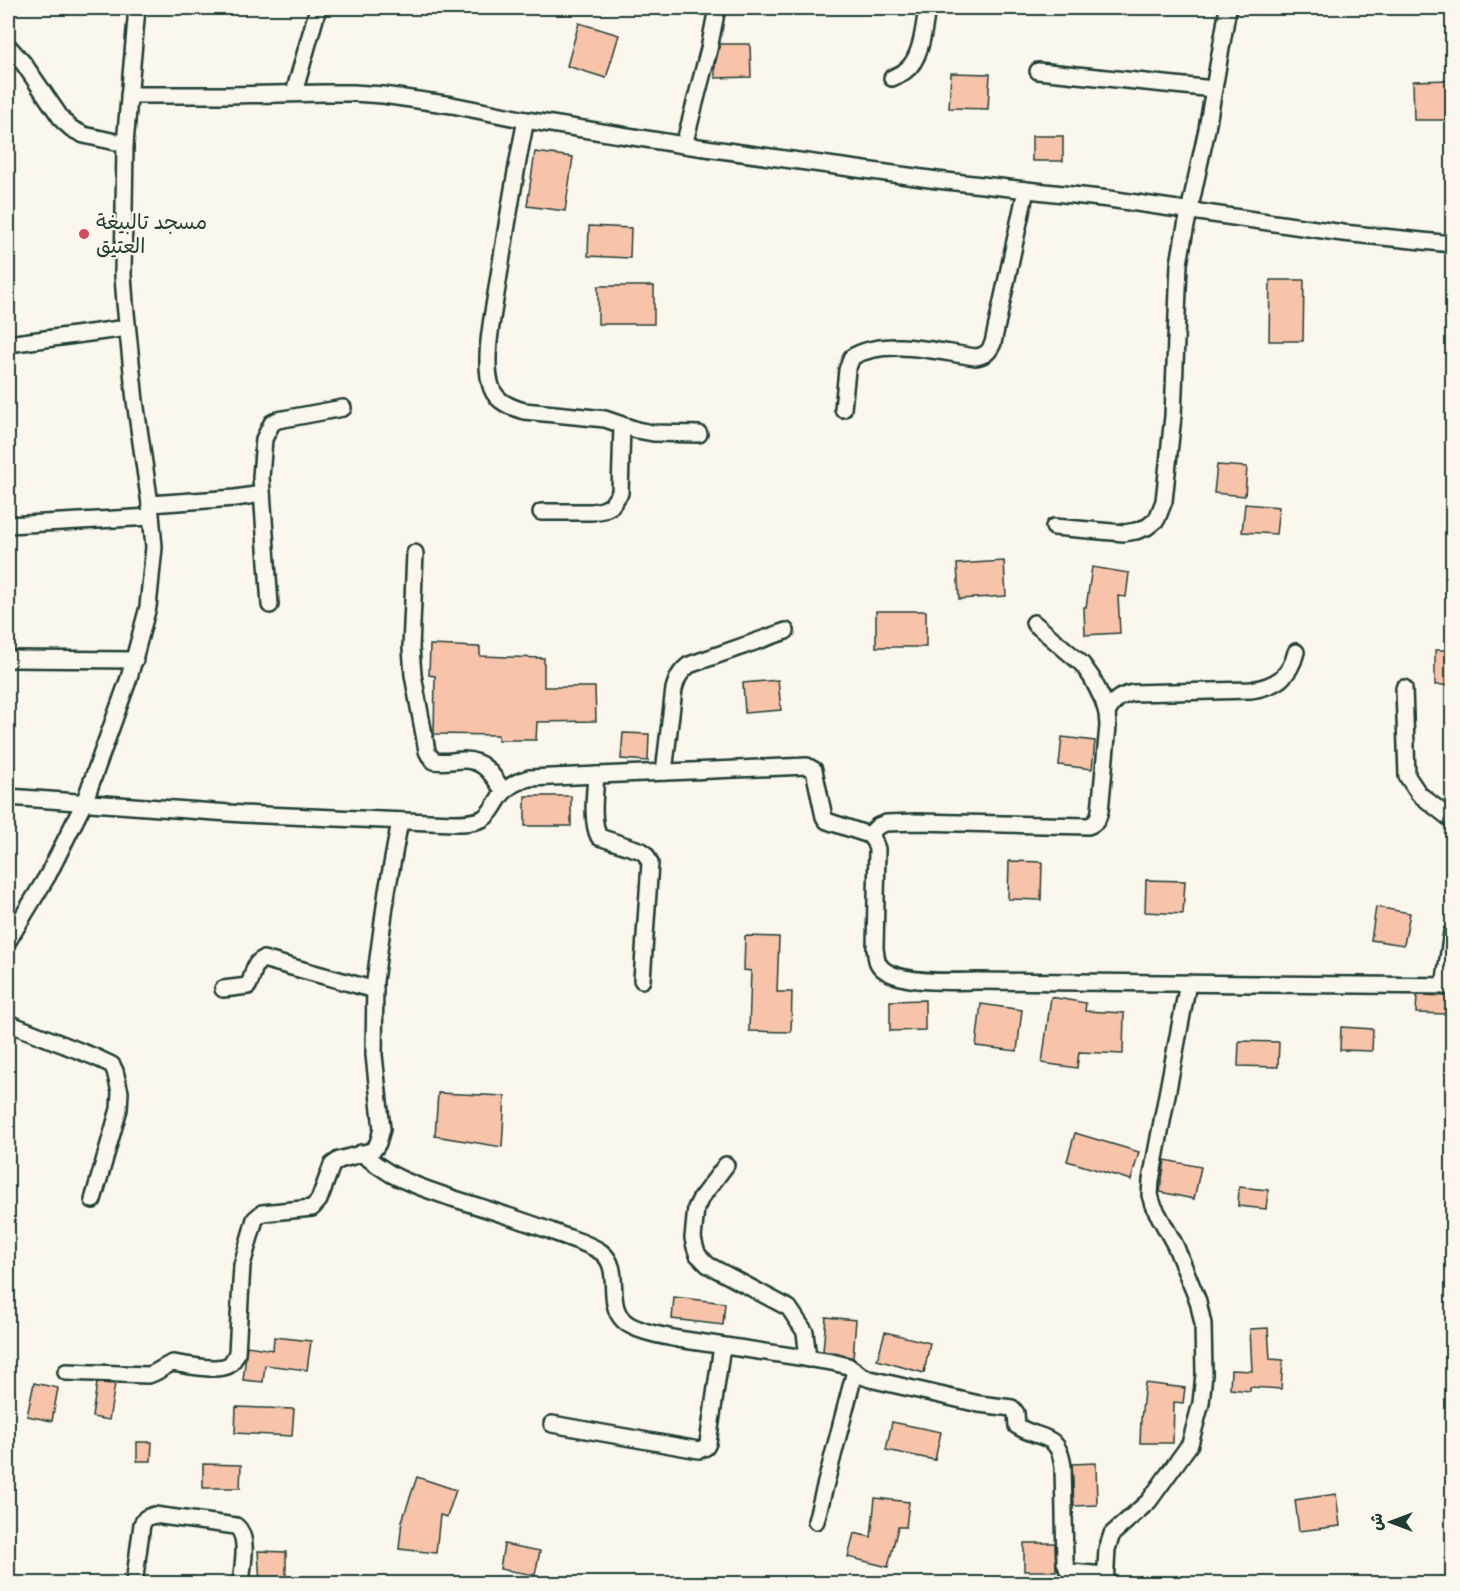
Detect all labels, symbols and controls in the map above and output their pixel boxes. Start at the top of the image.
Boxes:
place label: مسجد تالبيغة العتيق [96,207,207,260]
marker: مسجد تالبيغة العتيق [77,227,91,241]
north arrow [1361,1492,1421,1552]
text: ش [1365,1513,1387,1531]

